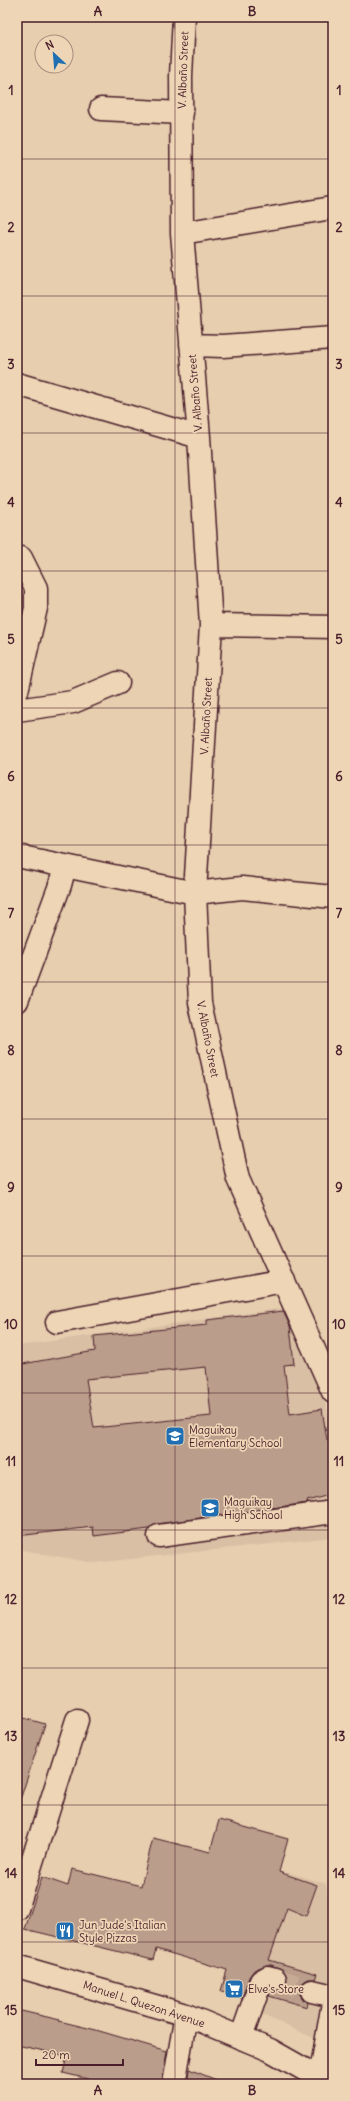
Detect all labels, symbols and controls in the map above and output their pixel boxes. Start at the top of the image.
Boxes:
text: A [94,3,103,20]
text: B [248,3,257,20]
street label: V. Albaño Street [175,31,191,109]
north arrow [34,34,74,74]
text: N [43,37,56,53]
text: 1 [8,82,14,99]
text: 1 [336,82,342,99]
text: 2 [7,219,15,236]
text: 2 [335,219,343,236]
street label: V. Albaño Street [185,353,205,432]
text: 3 [7,356,15,373]
text: 3 [335,356,343,373]
text: 4 [7,494,15,511]
text: 4 [335,494,343,511]
text: 5 [7,631,15,648]
text: 5 [335,631,343,648]
street label: V. Albaño Street [197,677,215,755]
text: 6 [7,768,15,785]
text: 6 [335,768,343,785]
text: 7 [8,905,15,922]
text: 7 [336,905,343,922]
street label: V. Albaño Street [194,1000,222,1079]
text: 8 [7,1042,15,1059]
text: 8 [335,1042,343,1059]
text: 9 [7,1179,15,1196]
text: 9 [335,1179,343,1196]
text: 10 [4,1316,18,1333]
text: 10 [332,1316,346,1333]
place label: Maguikay Elementary School [189,1423,282,1450]
school or university icon: Maguikay Elementary School [164,1425,186,1447]
text: 11 [6,1453,16,1470]
text: 11 [334,1453,344,1470]
place label: Maguikay High School [224,1495,282,1522]
school or university icon: Maguikay High School [199,1497,221,1519]
text: 12 [5,1591,17,1608]
text: 12 [333,1591,345,1608]
text: 13 [5,1728,17,1745]
text: 13 [333,1728,345,1745]
text: 14 [5,1865,18,1882]
text: 14 [333,1865,346,1882]
place label: Jun Jude's Italian Style Pizzas [79,1918,166,1945]
restaurant icon: Jun Jude's Italian Style Pizzas [54,1920,76,1942]
street label: Manuel L. Quezon Avenue [81,1978,207,2030]
supermarket icon: Elve's Store [223,1978,245,2000]
place label: Elve's Store [248,1982,304,1996]
text: 15 [5,2002,18,2019]
text: 15 [333,2002,346,2019]
scale bar [36,2041,123,2067]
text: 20 m [42,2047,70,2062]
text: A [94,2082,103,2099]
text: B [248,2082,257,2099]

